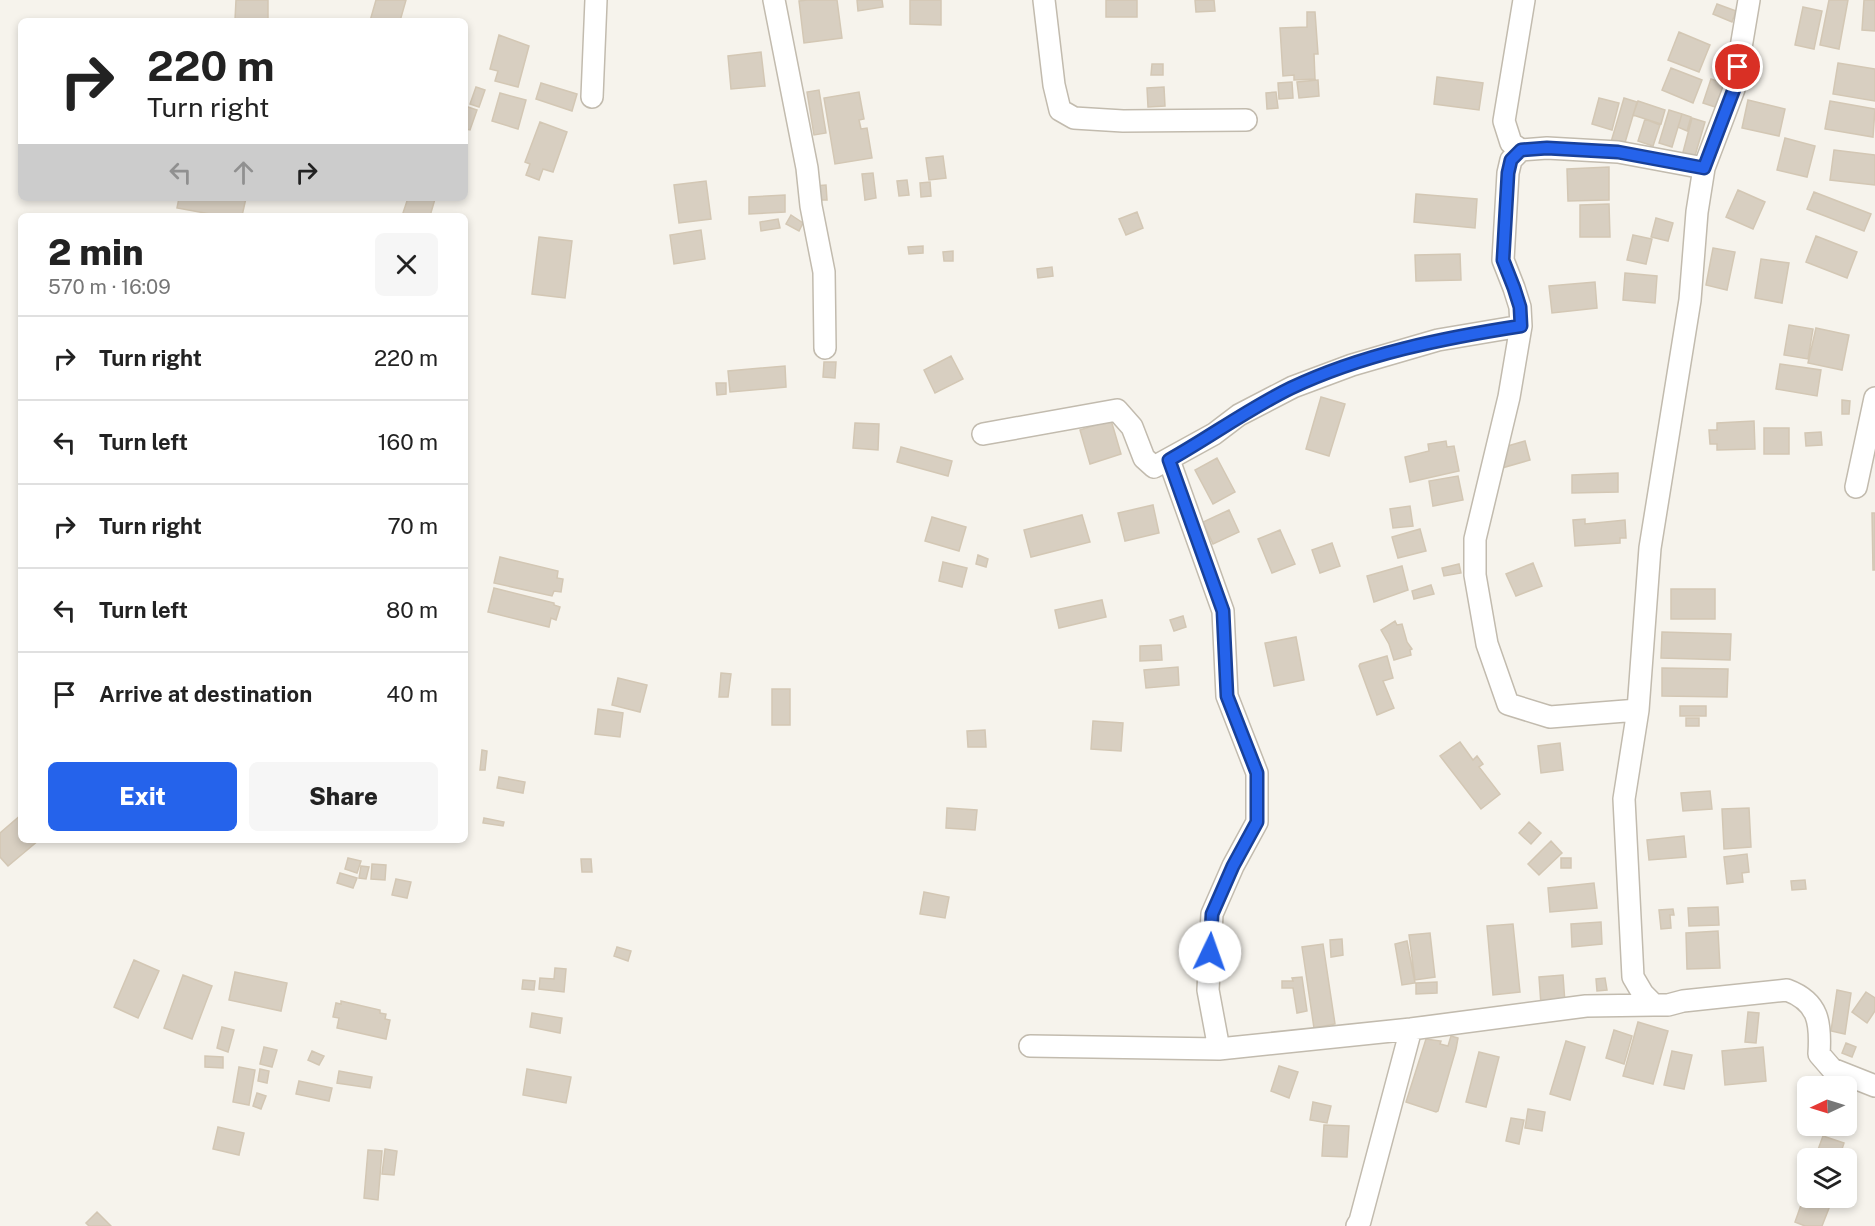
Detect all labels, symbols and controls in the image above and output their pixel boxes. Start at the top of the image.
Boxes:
text: 220 m [147,41,275,90]
pin [1712,41,1763,92]
icon: right [48,42,126,120]
icon: arrive [1721,50,1754,83]
text: Turn right [147,91,270,123]
icon: left [164,156,197,189]
icon: ahead [227,156,260,189]
icon: right [290,156,323,189]
text: 2 min [48,231,144,273]
button: close [375,233,438,296]
text: 570 m · 16:09 [48,275,171,299]
icon: right [48,342,81,375]
text: Turn right [99,345,202,371]
text: 220 m [374,345,438,371]
icon: left [48,426,81,459]
text: Turn left [99,429,188,455]
text: 160 m [378,429,438,455]
icon: right [48,510,81,543]
text: Turn right [99,513,202,539]
text: 70 m [387,513,438,539]
icon: left [48,594,81,627]
text: Turn left [99,597,188,623]
text: 80 m [386,597,438,623]
icon: arrive [48,678,81,711]
text: Arrive at destination [99,681,312,707]
text: 40 m [386,681,438,707]
button: Exit [48,762,237,831]
button: Share [249,762,438,831]
position arrow [1178,920,1242,984]
north arrow [1797,1076,1857,1136]
map controls [1797,1076,1857,1208]
button: layers [1797,1148,1857,1208]

